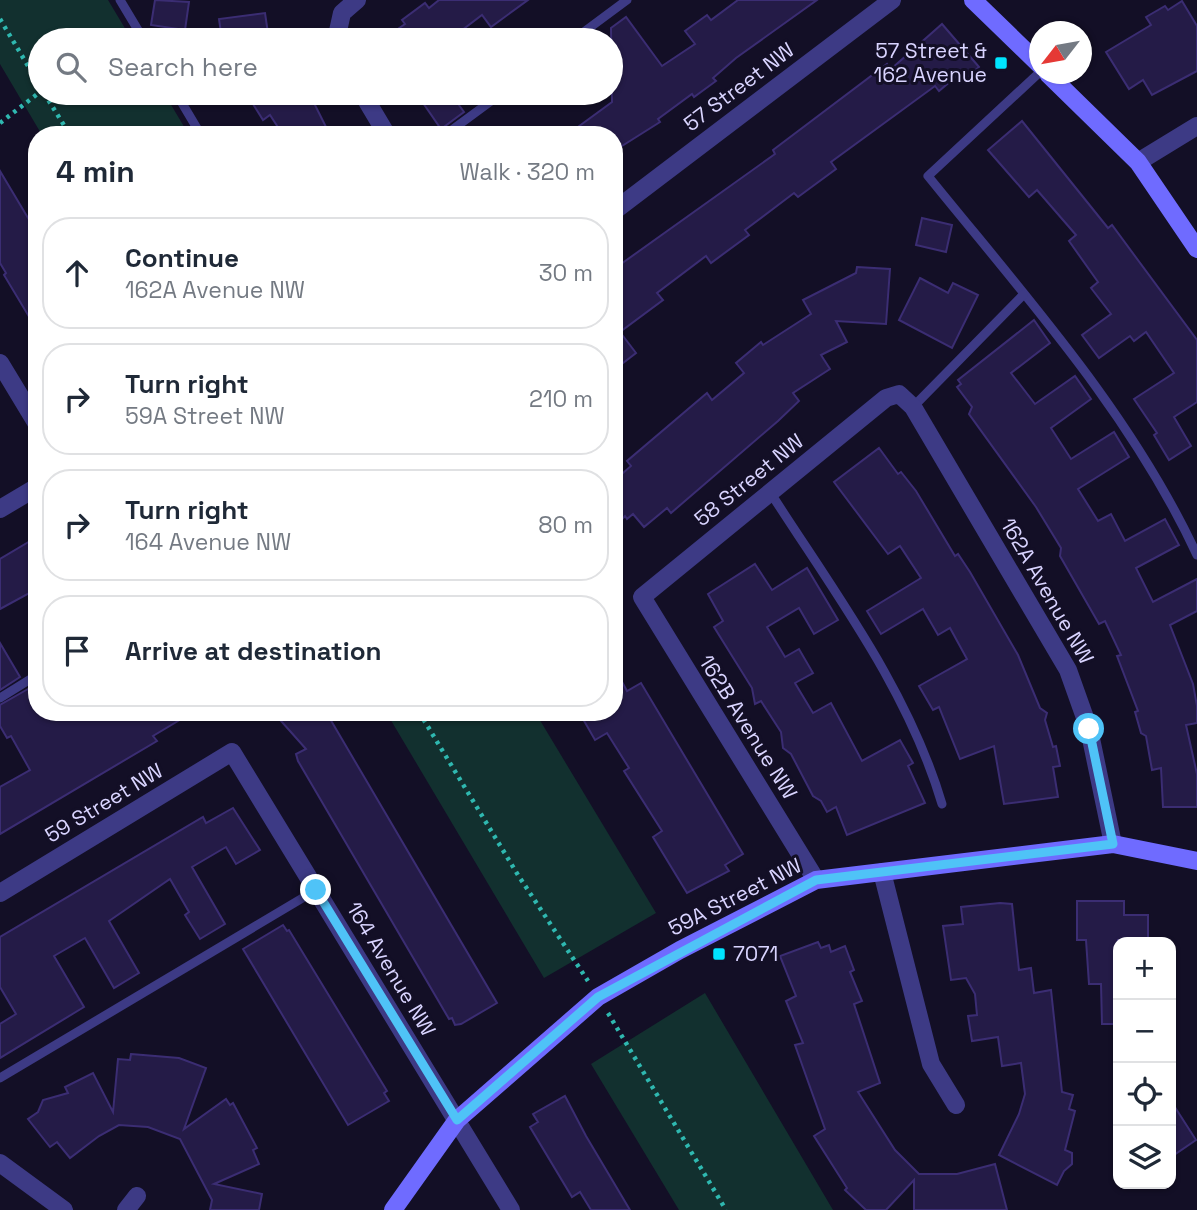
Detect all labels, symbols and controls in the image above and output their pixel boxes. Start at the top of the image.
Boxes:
north arrow [1029,21,1092,84]
search box [28,28,623,105]
street label: 57 Street NW [678,36,799,137]
place label: 57 Street & 162 Avenue [874,37,987,88]
icon: search [52,48,90,86]
text: Search here [108,50,258,84]
marker: 57 Street & 162 Avenue [993,55,1009,71]
text: 4 min [56,152,135,191]
text: Walk · 320 m [460,157,595,187]
text: Continue [125,241,239,275]
icon: ahead [58,254,96,292]
text: 30 m [539,258,593,288]
text: 162A Avenue NW [125,275,305,305]
text: Turn right [125,367,249,401]
icon: right [58,380,96,418]
text: 210 m [529,384,593,414]
text: 59A Street NW [125,401,285,431]
street label: 58 Street NW [689,427,809,532]
text: Turn right [125,493,249,527]
icon: right [58,506,96,544]
text: 80 m [538,510,593,540]
street label: 162A Avenue NW [995,513,1100,669]
text: 164 Avenue NW [125,527,291,557]
icon: arrive [58,632,96,670]
text: Arrive at destination [125,634,382,668]
street label: 162B Avenue NW [693,650,804,804]
route start [1073,713,1104,744]
street label: 59 Street NW [40,757,168,848]
street label: 59A Street NW [664,851,806,942]
route end [300,874,331,905]
street label: 164 Avenue NW [341,897,442,1041]
map controls [1113,937,1176,1189]
button: + [1113,937,1176,1000]
place label: 7071 [733,940,778,967]
marker: 7071 [711,946,727,962]
button: − [1113,1000,1176,1063]
button: locate [1113,1063,1176,1126]
button: layers [1113,1126,1176,1189]

